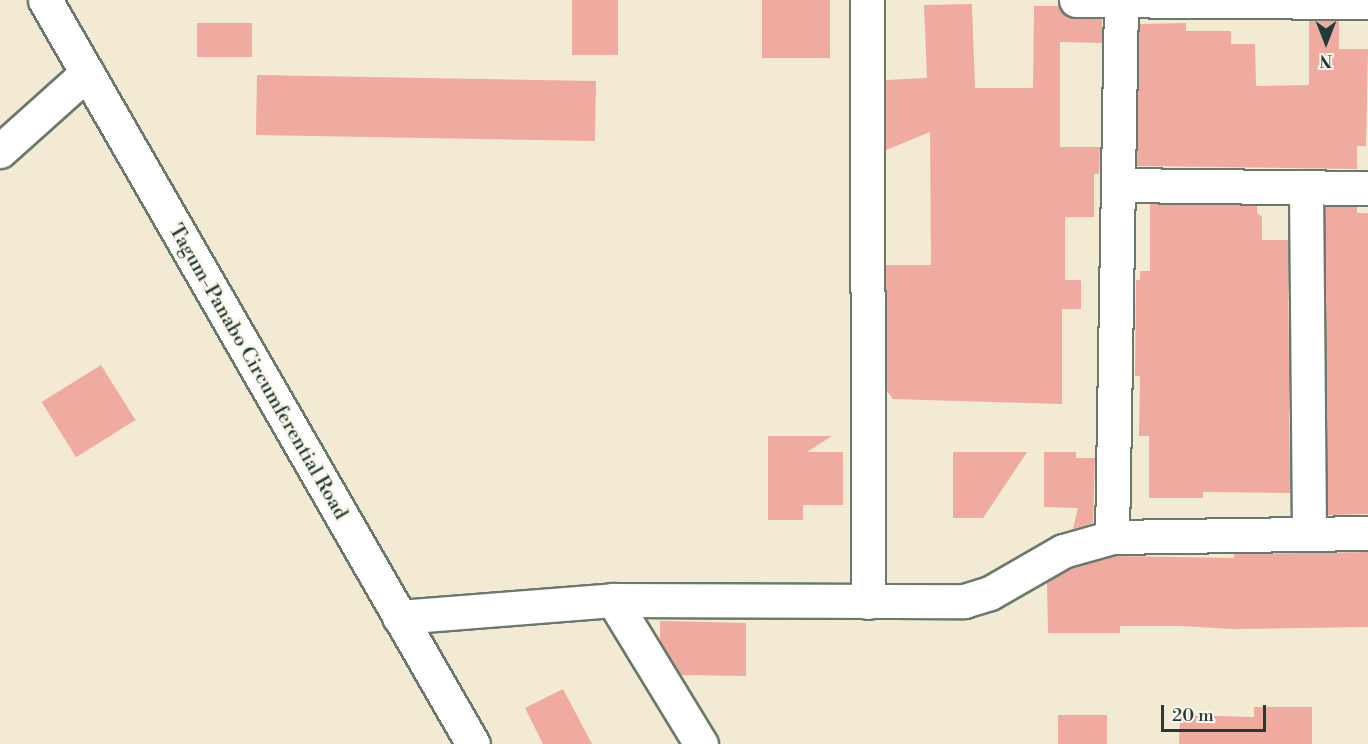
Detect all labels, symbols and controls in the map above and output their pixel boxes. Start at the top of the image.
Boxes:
north arrow [1296,12,1356,72]
text: N [1320,50,1332,70]
street label: Tagum-Panabo Circumferential Road [163,220,353,524]
scale bar [1164,693,1269,731]
text: 20 m [1172,704,1214,727]

